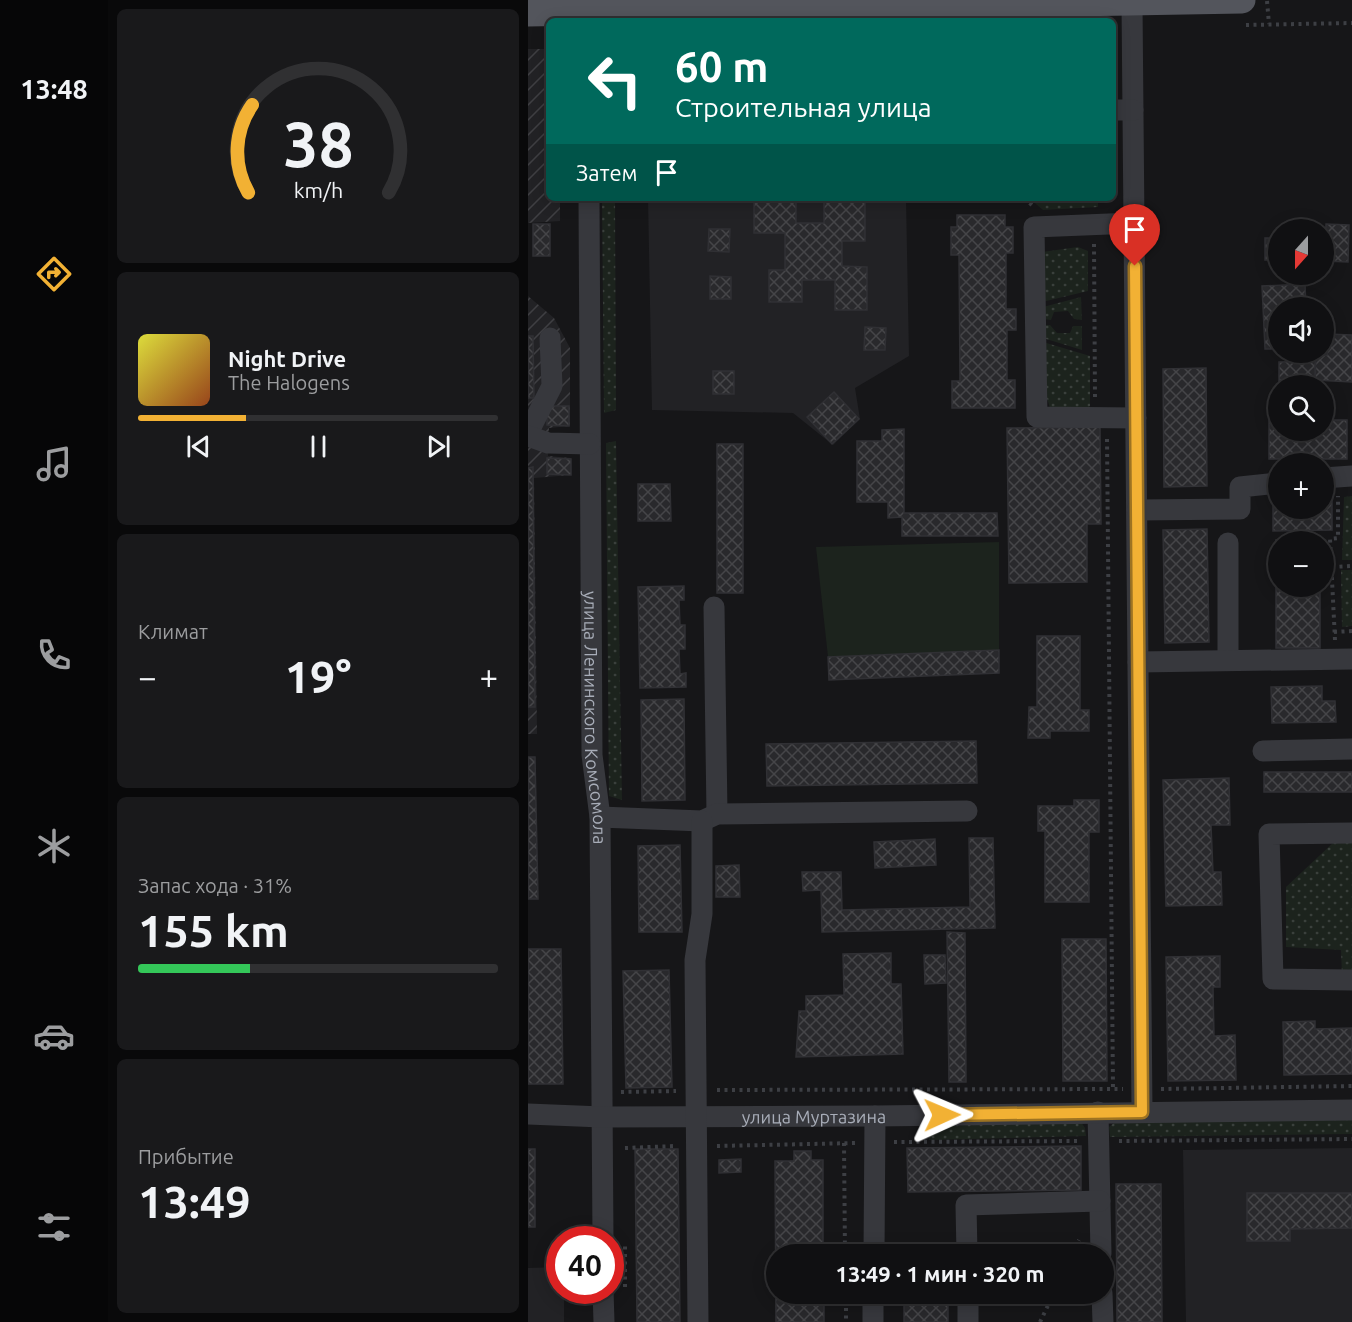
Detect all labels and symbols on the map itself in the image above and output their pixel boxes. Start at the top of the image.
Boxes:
pin [1109,204,1160,266]
north arrow [1268,219,1334,285]
street label: улица Ленинского Комсомола [581,591,610,845]
position arrow [910,1083,974,1147]
street label: улица Муртазина [742,1106,886,1126]
speed limit sign: 40 [546,1226,624,1304]

